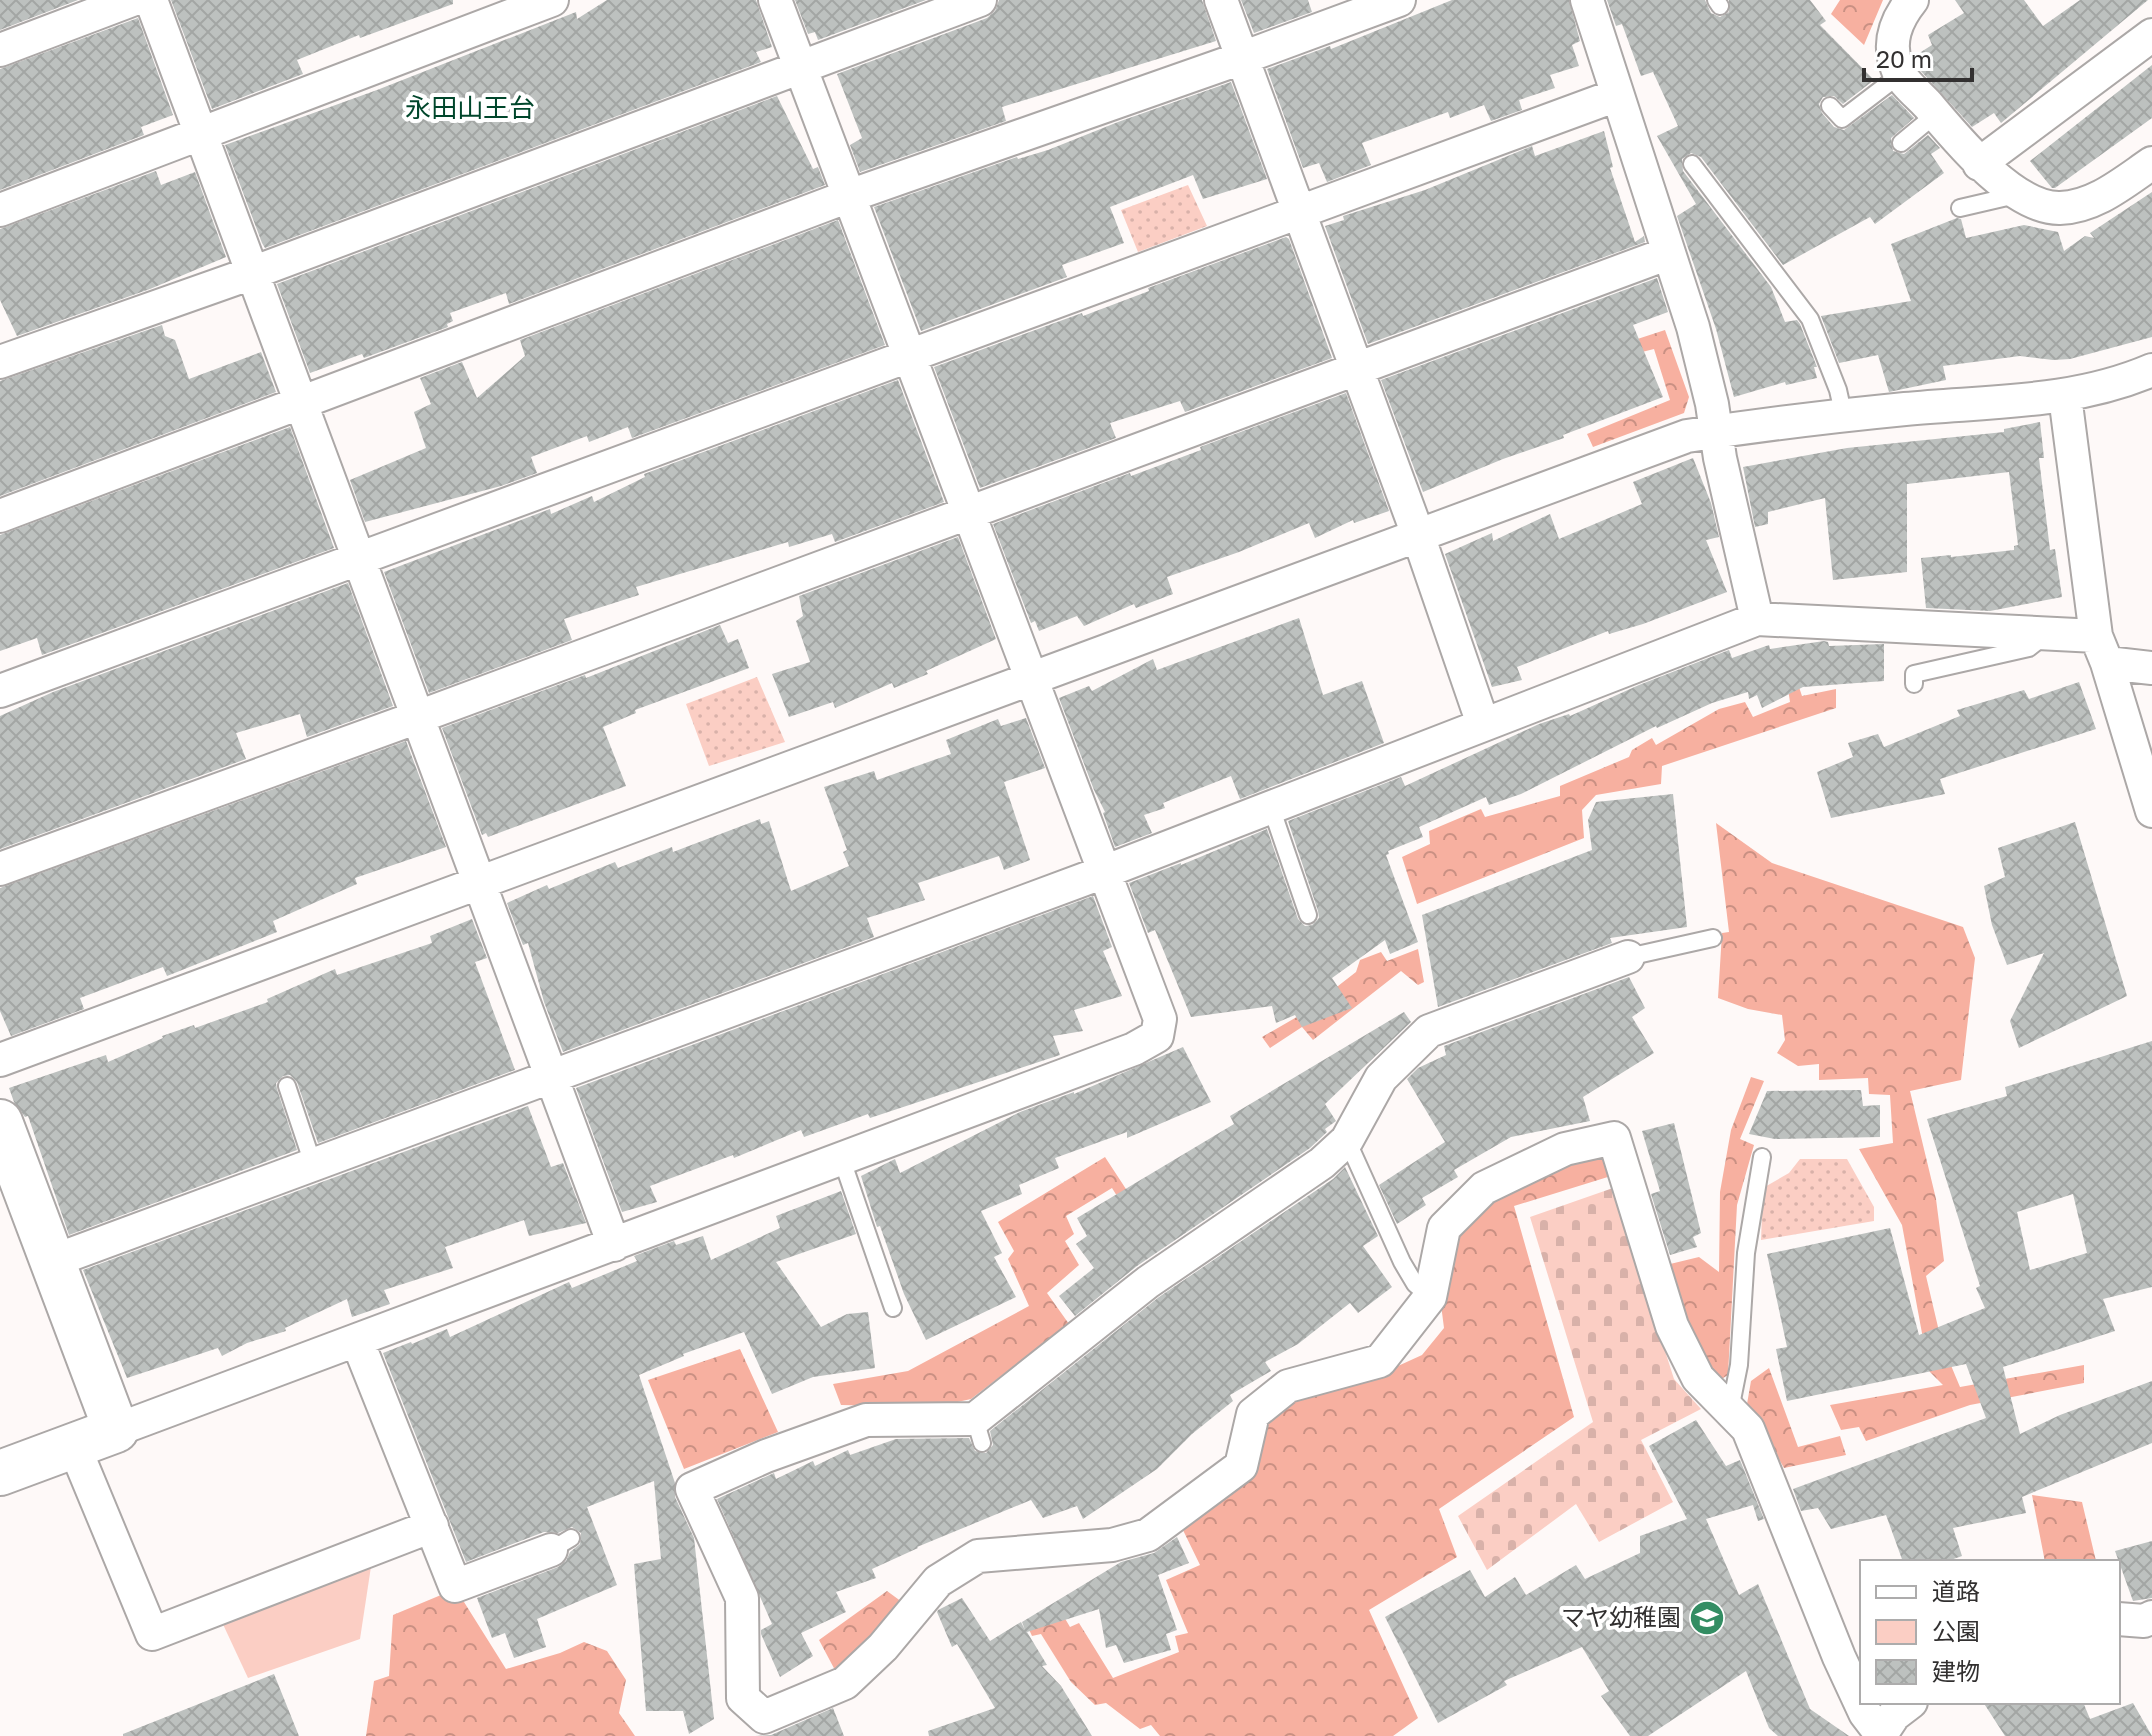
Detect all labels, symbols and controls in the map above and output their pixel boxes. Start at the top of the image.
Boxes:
scale bar [1864,32,1972,82]
text: 20 m [1876,44,1932,73]
district label: 永田山王台 [405,92,535,123]
legend [1860,1560,2120,1704]
text: 道路 [1932,1576,1980,1605]
school or university icon: マヤ幼稚園 [1688,1599,1726,1637]
place label: マヤ幼稚園 [1561,1602,1681,1631]
text: 公園 [1932,1616,1980,1645]
text: 建物 [1932,1656,1980,1685]

